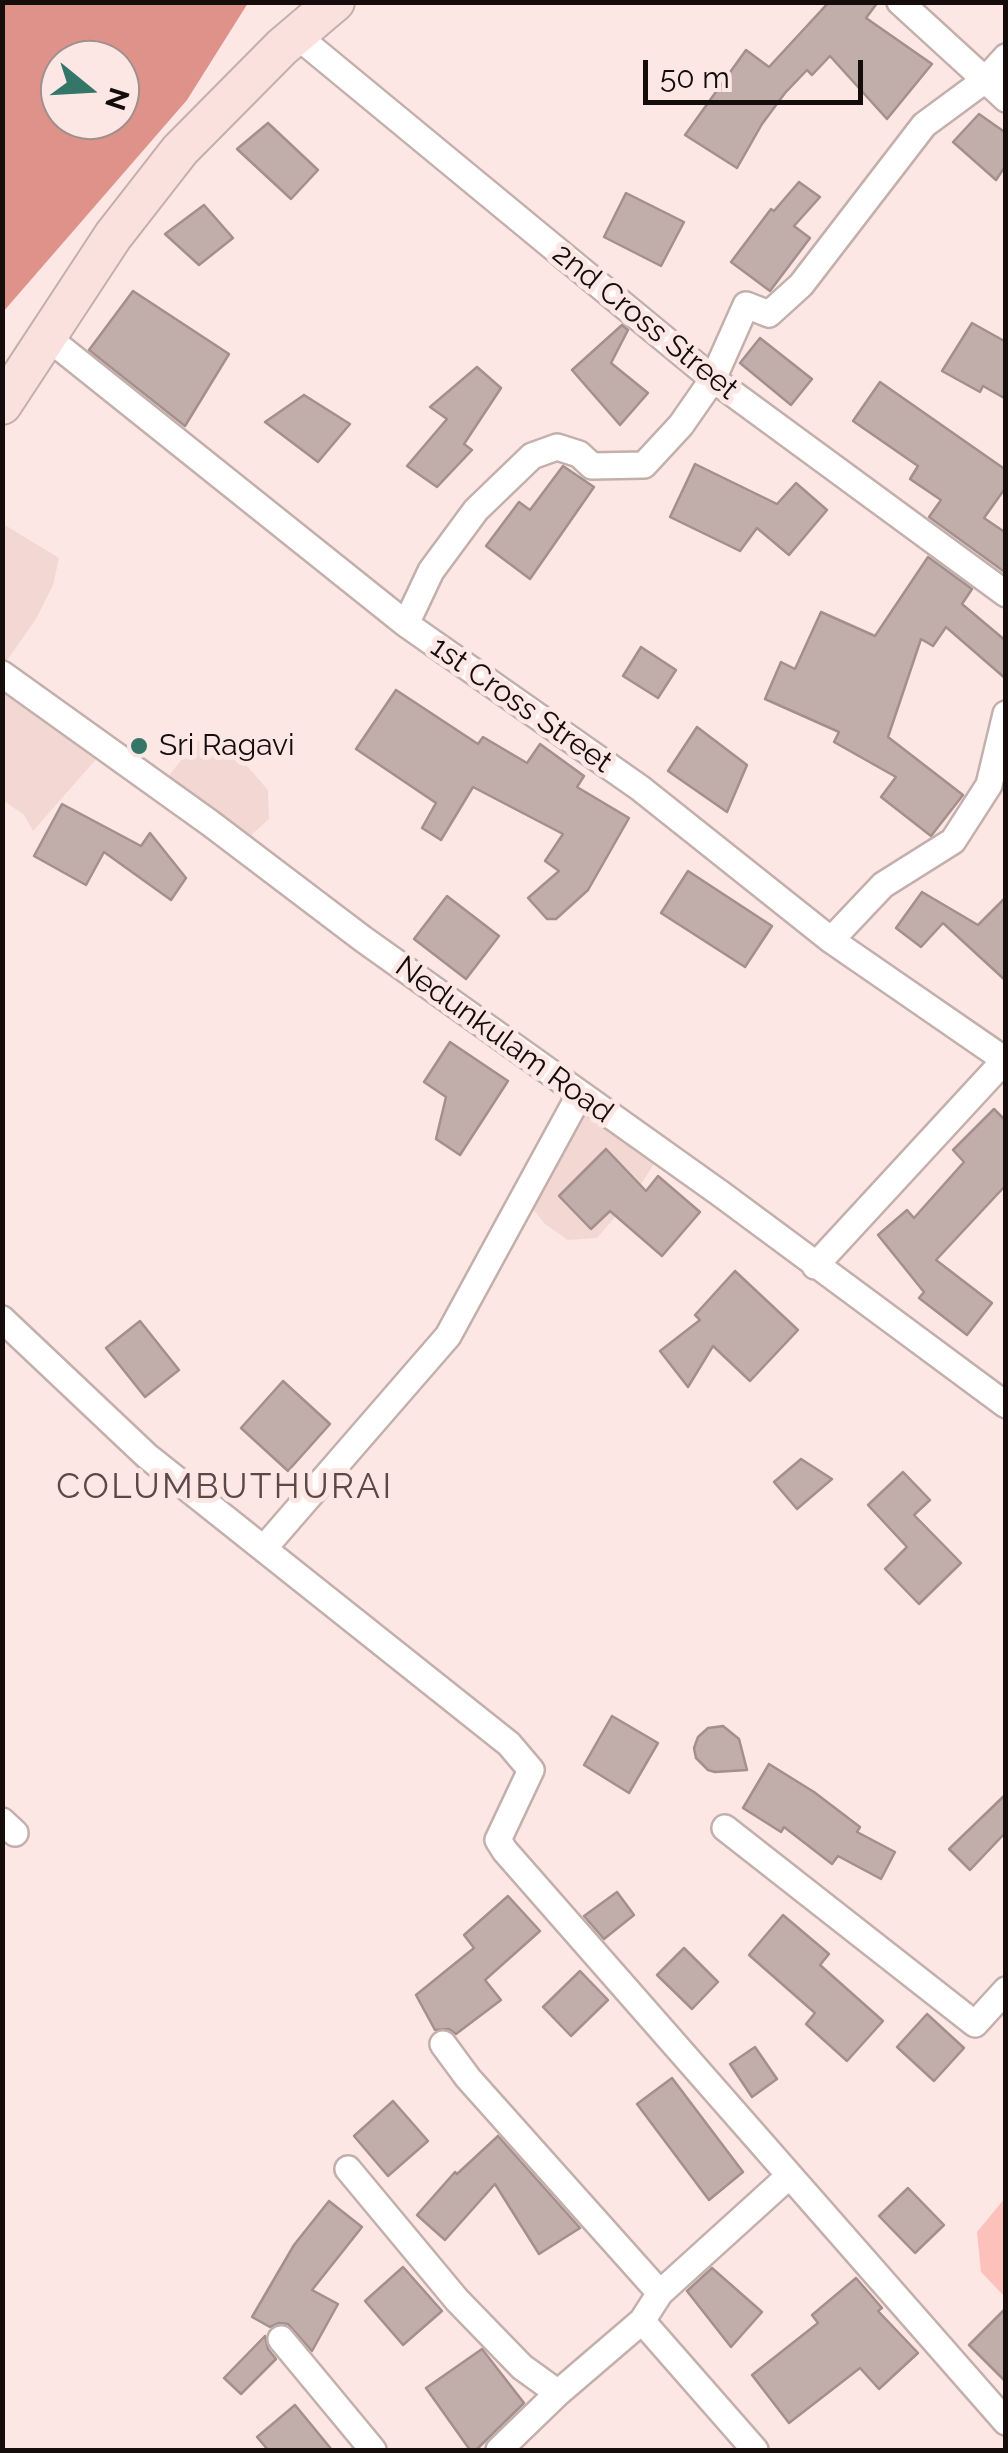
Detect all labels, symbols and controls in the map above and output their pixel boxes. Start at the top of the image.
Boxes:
north arrow [40,40,140,140]
scale bar [648,40,868,102]
text: 50 m [660,60,730,95]
text: N [98,84,136,114]
street label: 2nd Cross Street [545,236,745,408]
street label: 1st Cross Street [423,629,619,781]
place label: Sri Ragavi [159,728,295,764]
marker: Sri Ragavi [128,735,150,757]
street label: Nedunkulam Road [388,949,620,1131]
district label: COLUMBUTHURAI [56,1466,394,1508]

